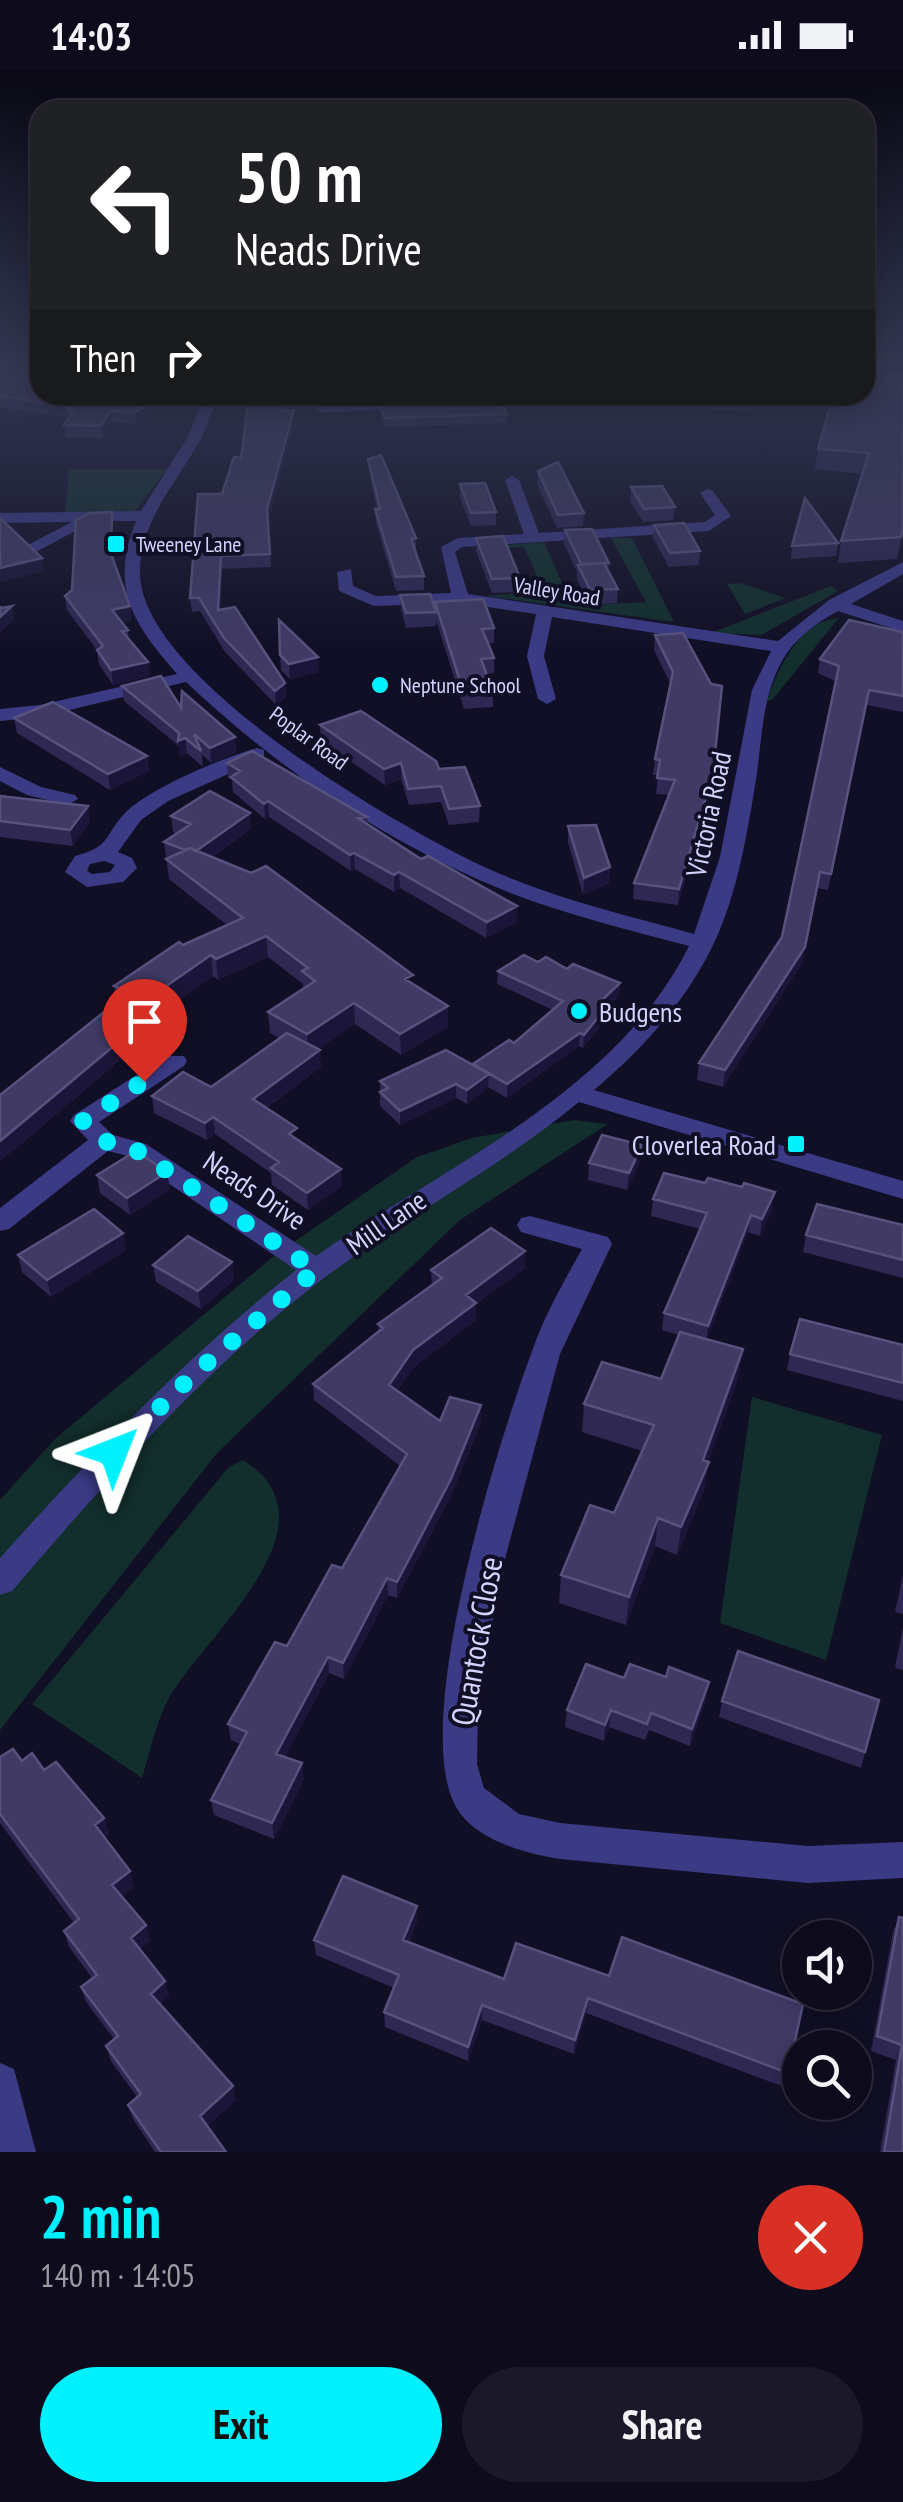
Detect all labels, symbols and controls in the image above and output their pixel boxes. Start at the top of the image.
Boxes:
text: 14:03 [50,11,132,60]
text: 50 m [235,131,363,221]
icon: left [70,140,200,270]
text: Neads Drive [235,219,422,277]
icon: right [156,330,211,385]
text: Then [70,333,136,382]
place label: Tweeney Lane [136,530,241,558]
marker: Tweeney Lane [105,533,127,555]
street label: Valley Road [511,570,602,612]
place label: Neptune School [400,671,521,699]
marker: Neptune School [369,674,391,696]
street label: Poplar Road [264,700,354,776]
street label: Victoria Road [676,748,739,881]
pin [102,979,187,1082]
place label: Budgens [599,993,682,1030]
icon: arrive [117,994,172,1049]
marker: Budgens [568,1000,590,1022]
place label: Cloverlea Road [632,1126,776,1163]
marker: Cloverlea Road [785,1133,807,1155]
street label: Neads Drive [196,1142,314,1238]
street label: Mill Lane [339,1181,433,1263]
position arrow [62,1400,166,1504]
street label: Quantock Close [441,1553,511,1729]
map controls [782,1920,872,2120]
button: sound [782,1920,872,2010]
button: search [782,2030,872,2120]
text: 2 min [40,2177,161,2255]
button: close [758,2185,863,2290]
text: 140 m · 14:05 [40,2254,195,2296]
button: Exit [40,2367,442,2482]
button: Share [462,2367,863,2482]

